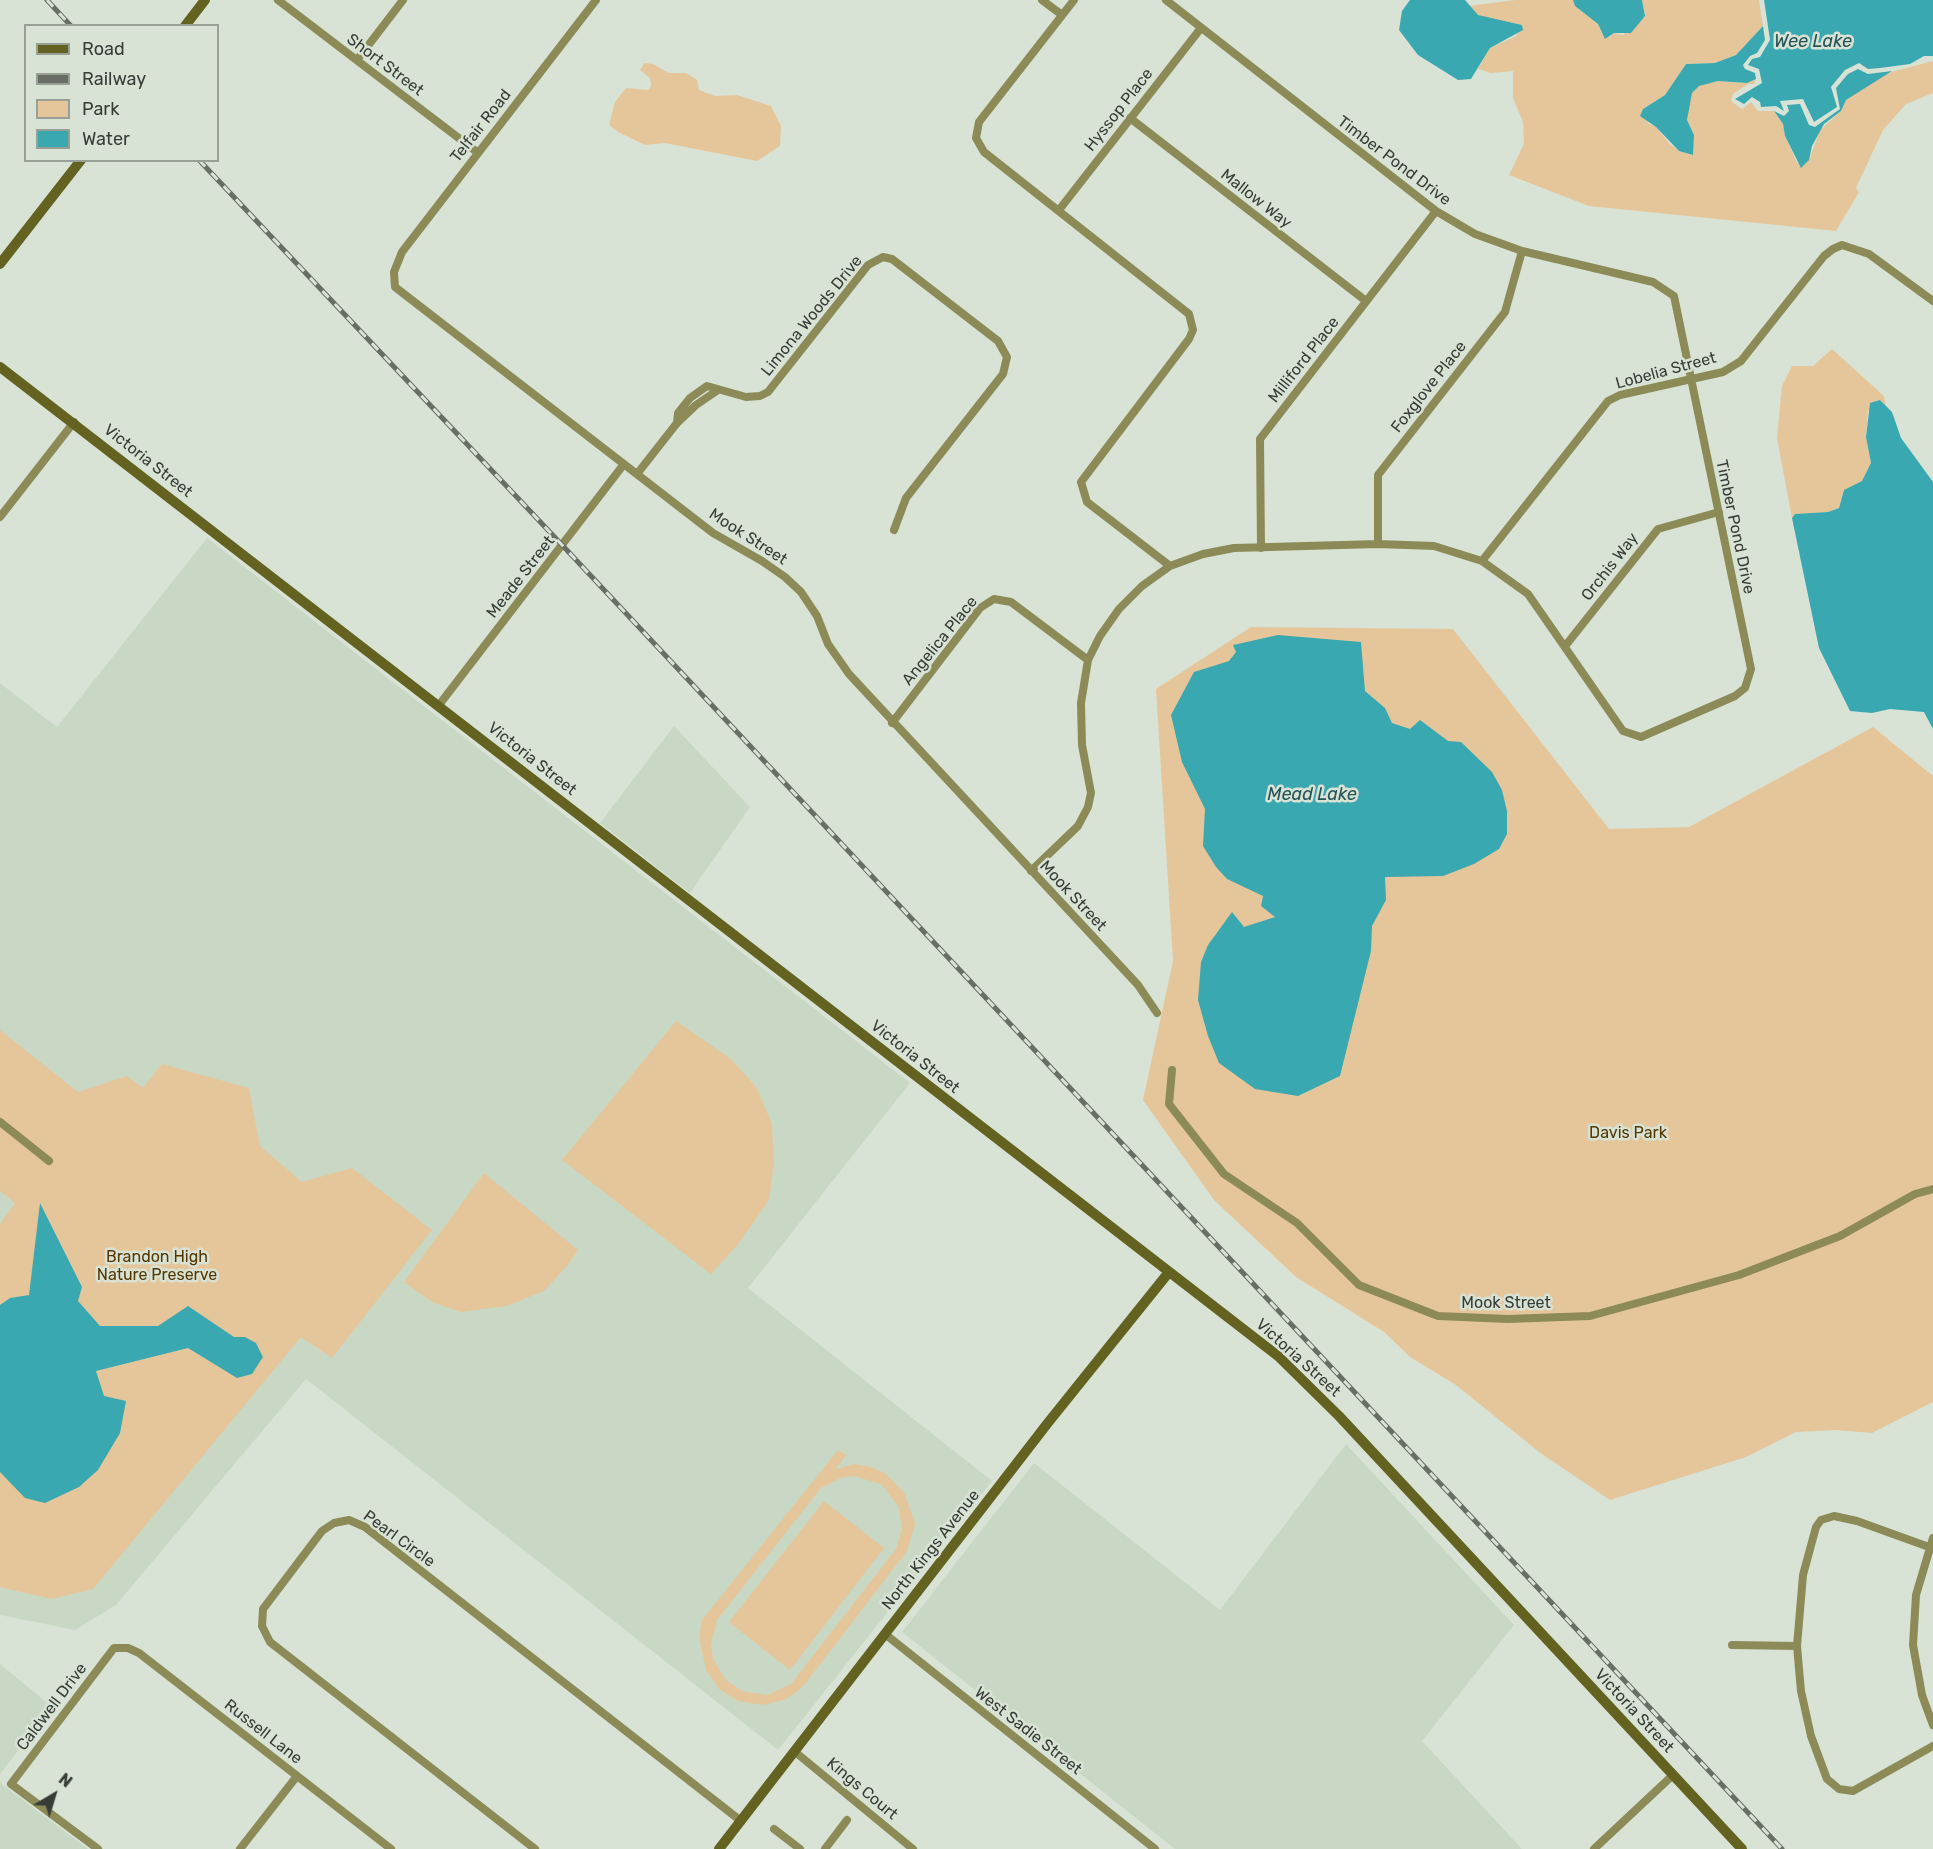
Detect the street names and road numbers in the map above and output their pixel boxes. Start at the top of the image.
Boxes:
street label: Short Street [343,30,427,100]
street label: Hyssop Place [1081,65,1157,155]
street label: Telfair Road [447,86,515,166]
street label: Timber Pond Drive [1334,112,1454,210]
street label: Mallow Way [1217,165,1295,233]
street label: Limona Woods Drive [757,252,867,380]
street label: Milliford Place [1265,313,1343,407]
street label: Foxglove Place [1387,337,1471,437]
street label: Lobelia Street [1614,348,1718,394]
street label: Victoria Street [100,420,196,502]
street label: Timber Pond Drive [1711,458,1759,596]
street label: Mook Street [705,505,791,569]
street label: Orchis Way [1577,529,1643,605]
street label: Meade Street [483,532,559,622]
street label: Angelica Place [898,593,982,689]
street label: Victoria Street [484,718,580,800]
street label: Mook Street [1035,857,1111,935]
street label: Victoria Street [867,1016,963,1098]
street label: Mook Street [1461,1293,1551,1313]
street label: Victoria Street [1252,1315,1344,1401]
street label: North Kings Avenue [878,1486,984,1614]
street label: Pearl Circle [359,1507,439,1571]
street label: Caldwell Drive [13,1659,91,1755]
street label: Victoria Street [1590,1665,1678,1757]
street label: West Sadie Street [970,1683,1086,1779]
street label: Russell Lane [220,1696,306,1768]
street label: Kings Court [823,1754,901,1824]

